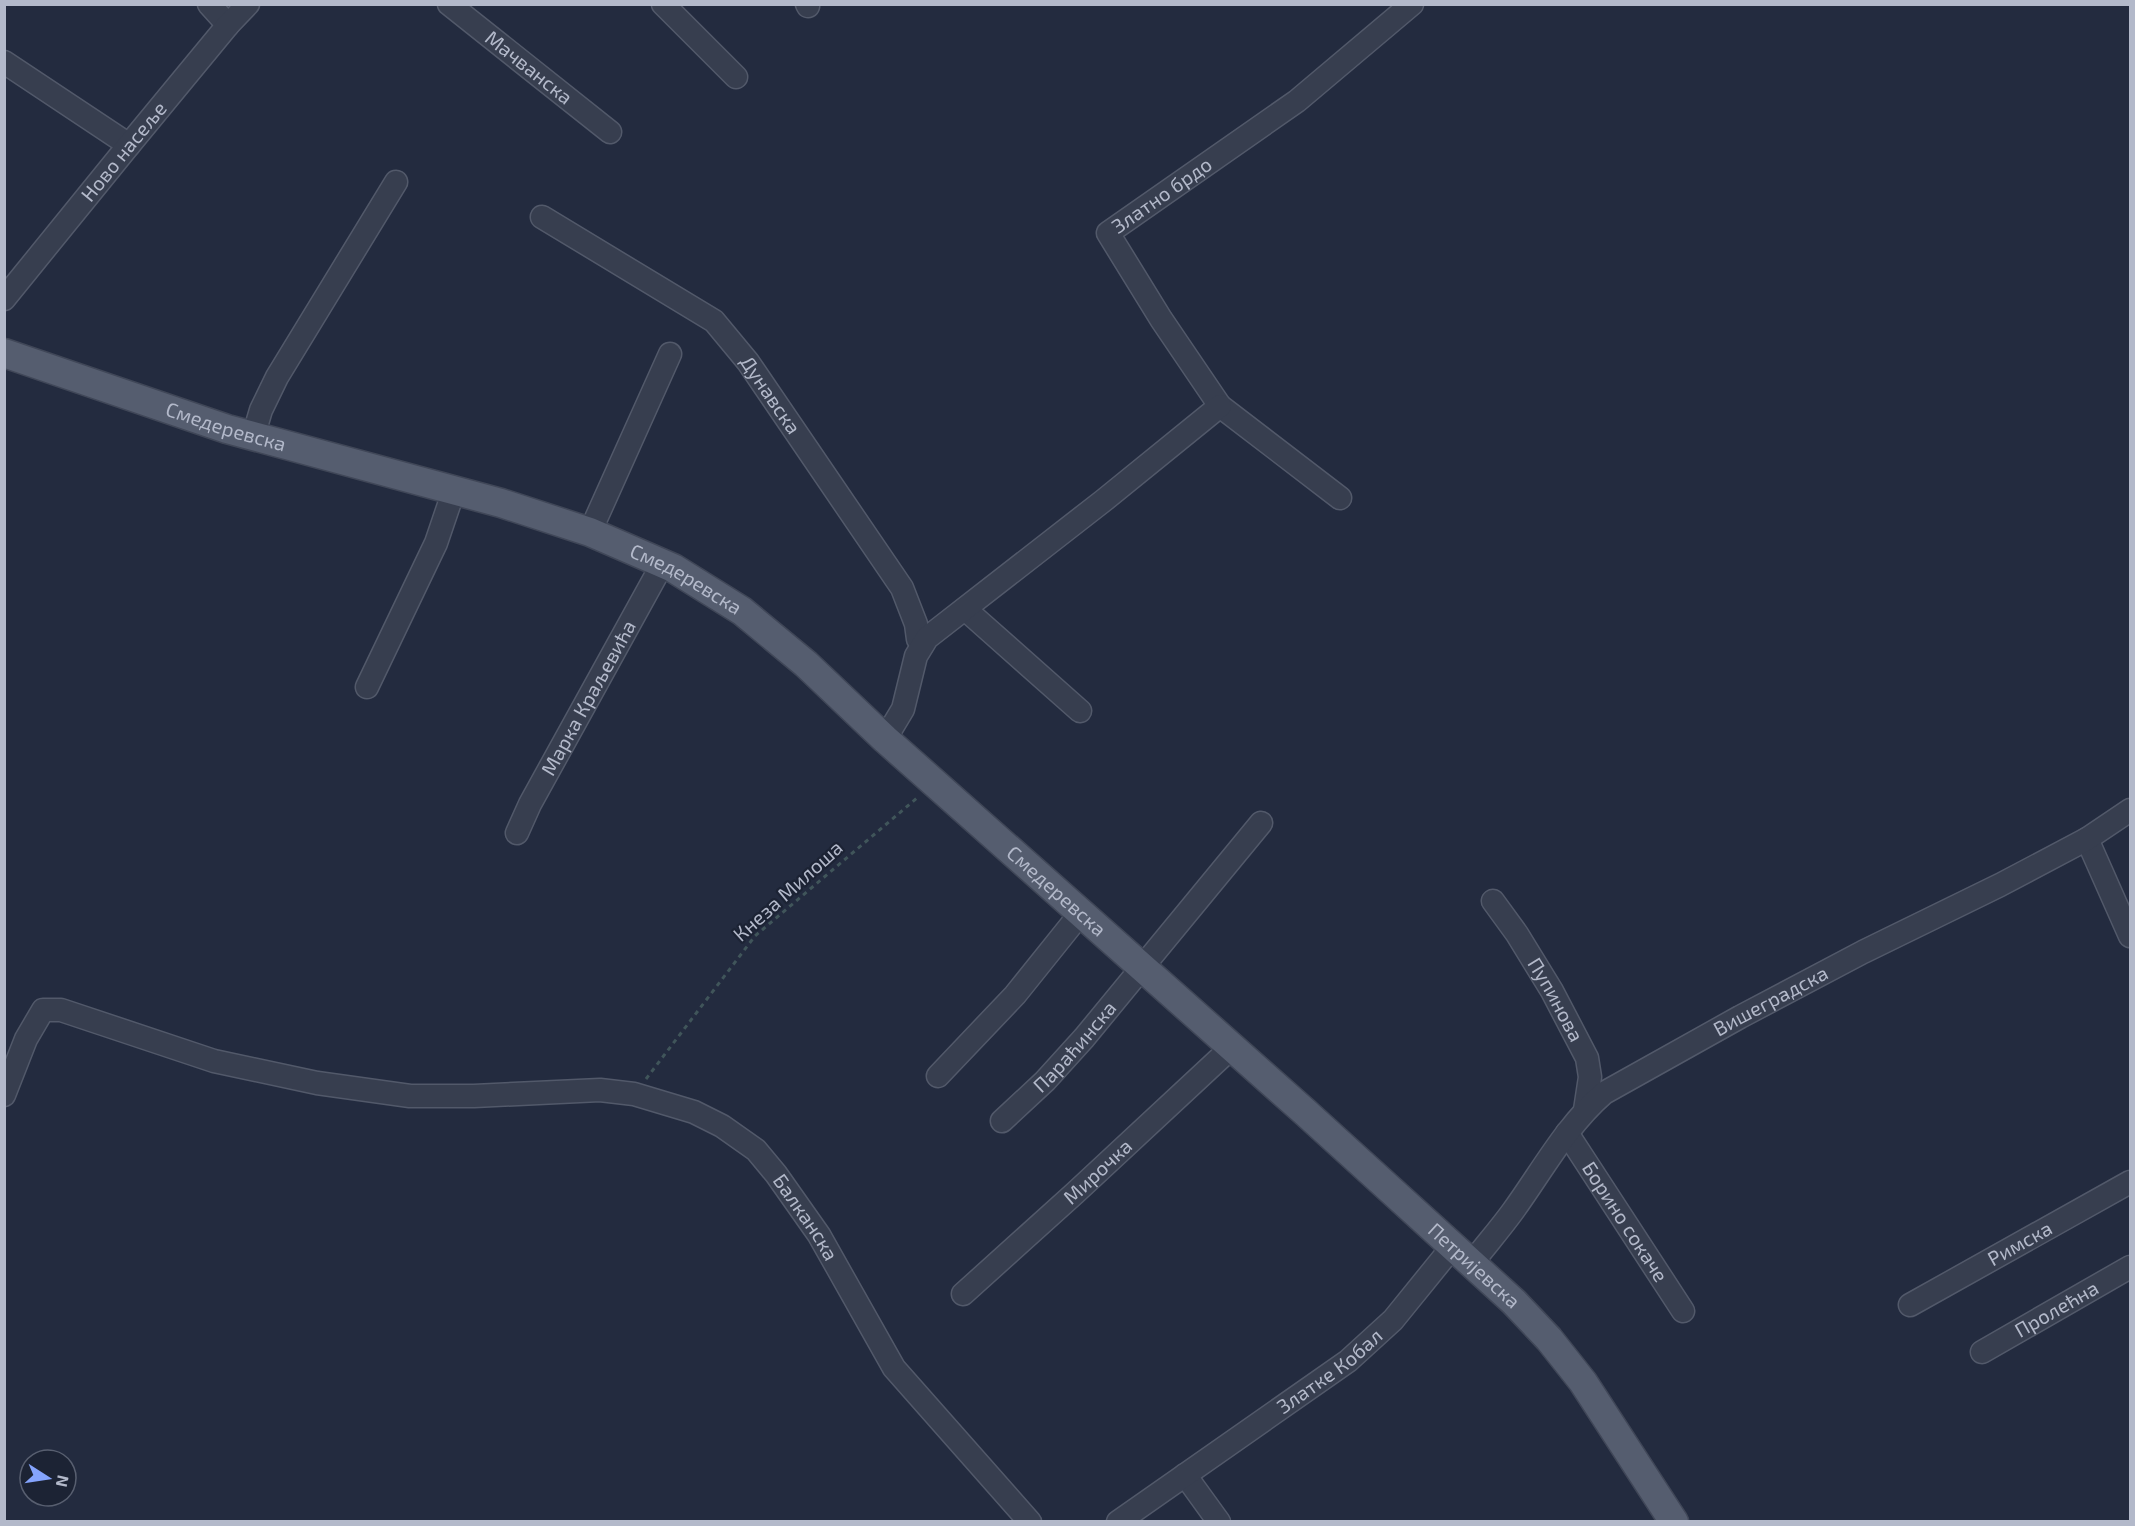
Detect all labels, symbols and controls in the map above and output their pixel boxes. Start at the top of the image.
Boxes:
street label: Мачванска [481,25,578,109]
street label: Ново насеље [75,96,171,206]
street label: Златно брдо [1106,151,1216,238]
street label: Дунавска [736,350,806,438]
street label: Смедеревска [163,396,289,455]
street label: Смедеревска [627,538,747,619]
street label: Марка Краљевића [535,616,640,779]
street label: Кнеза Милоша [728,835,847,946]
street label: Смедеревска [1002,840,1112,941]
street label: Пупинова [1523,953,1589,1045]
street label: Вишеградска [1709,960,1832,1041]
street label: Параћинска [1028,996,1121,1097]
street label: Мирочка [1058,1133,1136,1209]
street label: Борино сокаче [1578,1157,1674,1286]
street label: Балканска [769,1169,844,1264]
street label: Римска [1983,1215,2056,1270]
street label: Петријевска [1424,1217,1526,1313]
street label: Пролећна [2010,1275,2102,1342]
street label: Златке Кобал [1272,1323,1387,1418]
north arrow [18,1448,78,1508]
text: N [53,1474,74,1489]

